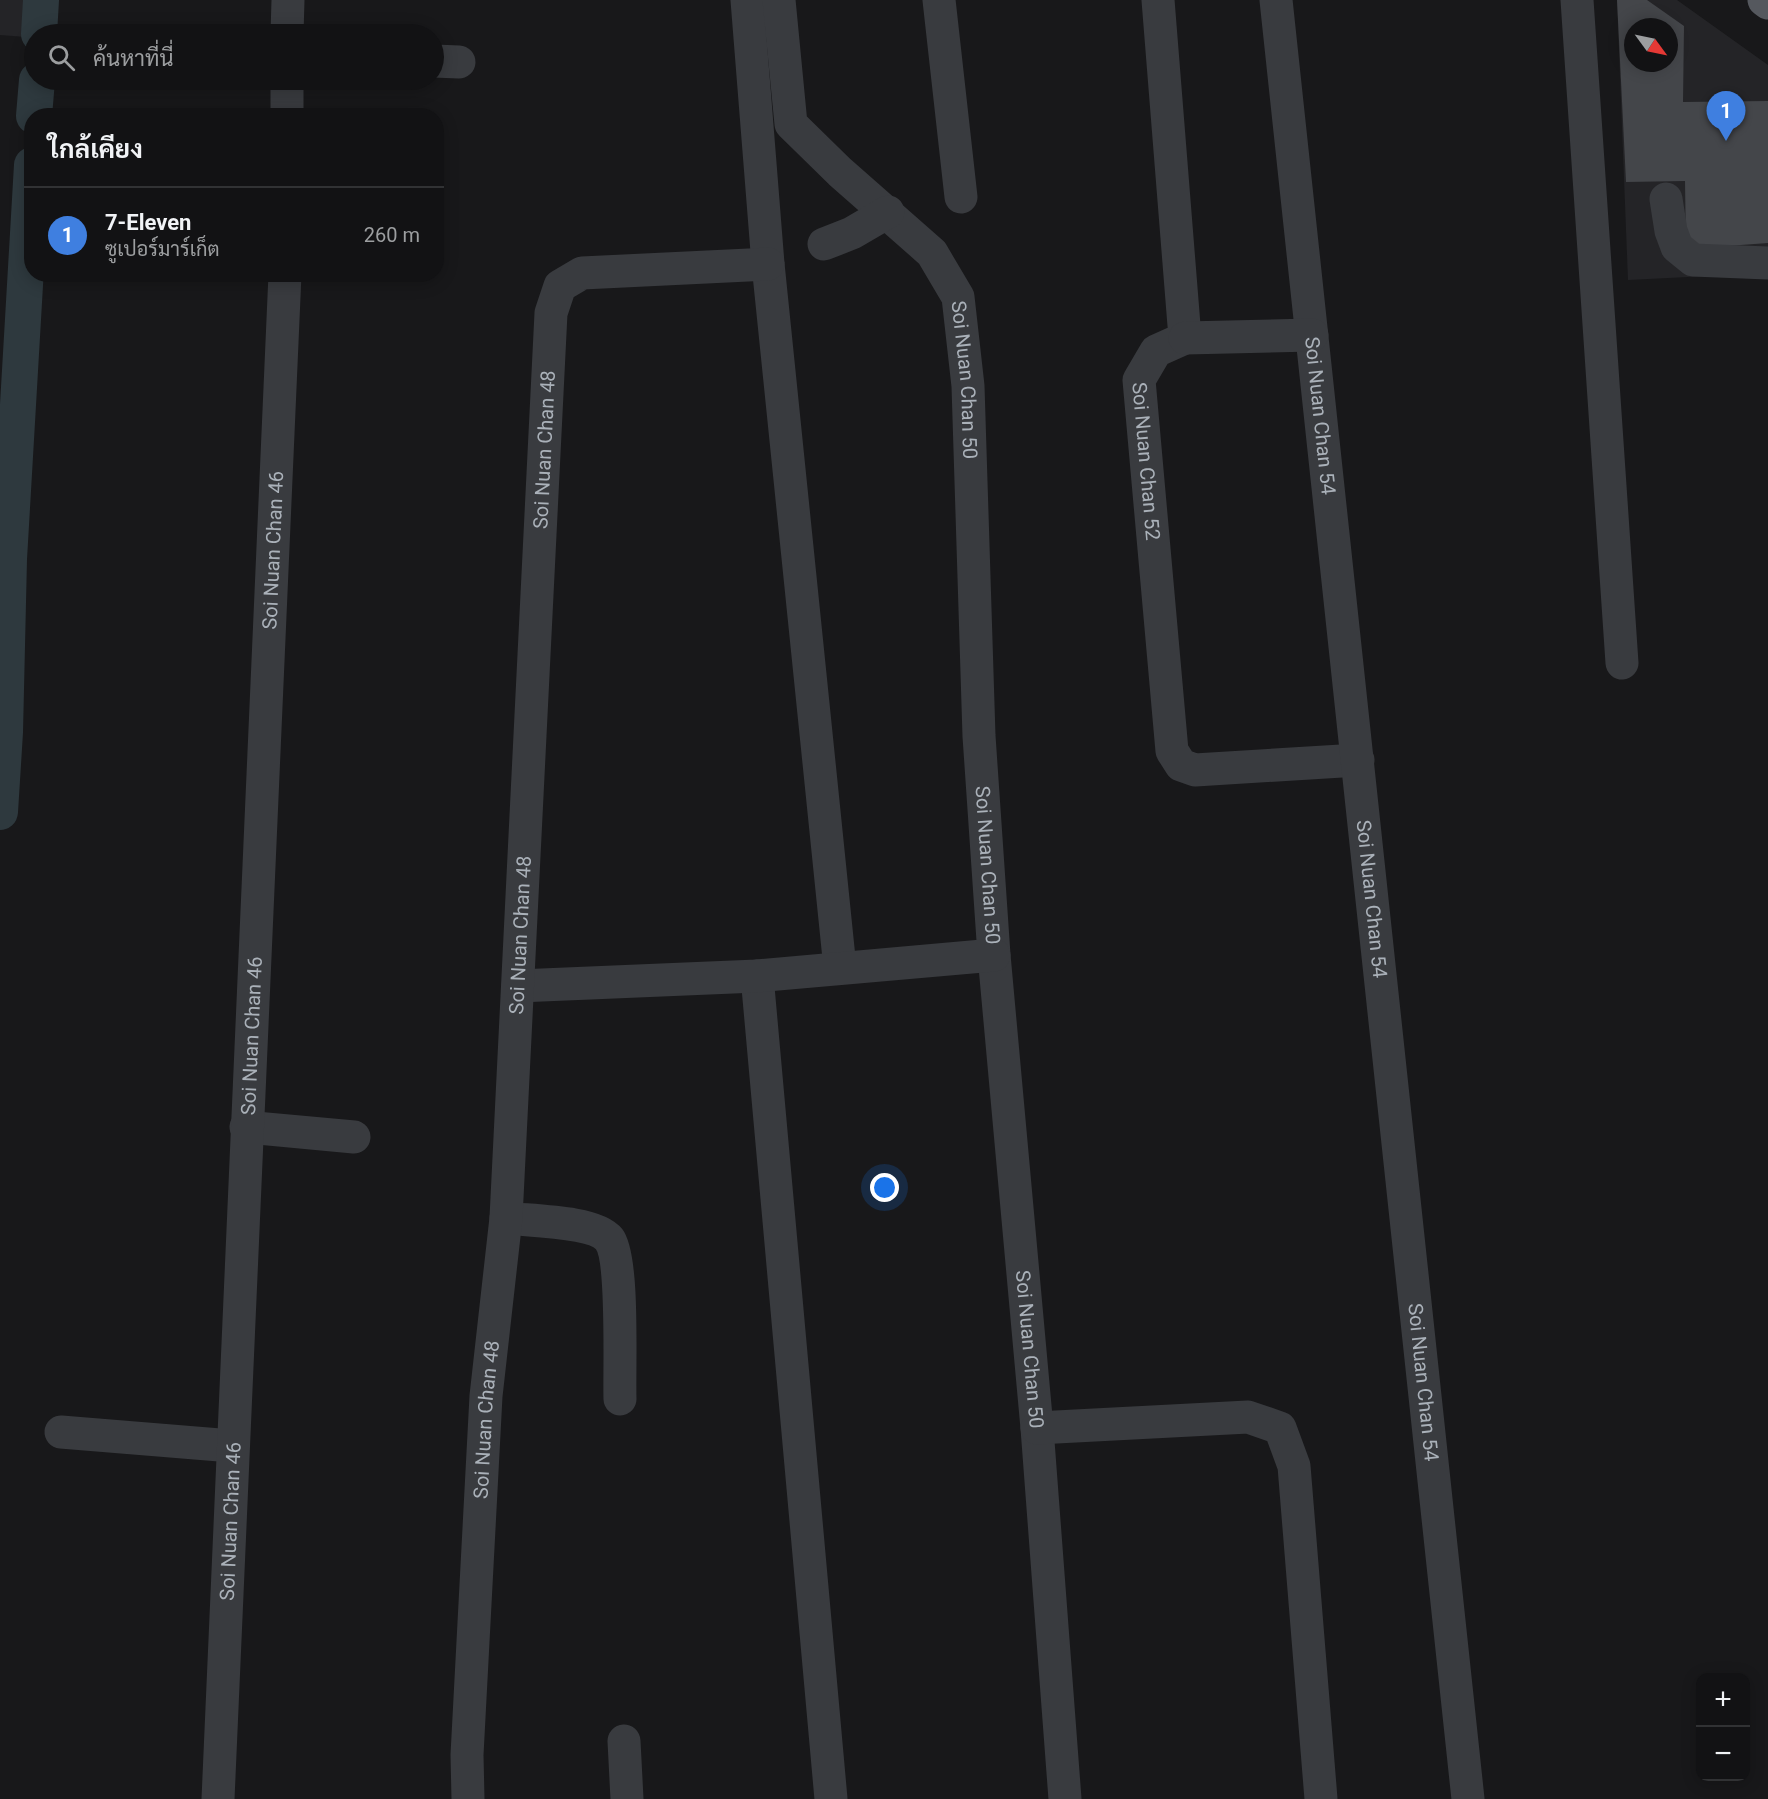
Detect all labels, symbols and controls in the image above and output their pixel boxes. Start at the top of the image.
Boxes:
north arrow [1624,18,1678,72]
search box [24,24,444,90]
icon: search [45,41,78,74]
text: ค้นหาที่นี่ [93,46,173,71]
pin: 1 [1706,92,1746,141]
text: ใกล้เคียง [48,134,143,164]
text: 7-Eleven [105,210,191,235]
text: 1 [62,223,73,247]
text: 260 m [364,223,420,247]
text: ซูเปอร์มาร์เก็ต [105,237,220,261]
street label: Soi Nuan Chan 50 [946,299,982,459]
street label: Soi Nuan Chan 54 [1300,335,1341,496]
street label: Soi Nuan Chan 48 [528,370,560,529]
street label: Soi Nuan Chan 52 [1127,381,1165,541]
street label: Soi Nuan Chan 46 [257,470,288,630]
street label: Soi Nuan Chan 50 [970,785,1005,945]
street label: Soi Nuan Chan 54 [1352,819,1392,979]
street label: Soi Nuan Chan 48 [504,855,536,1015]
street label: Soi Nuan Chan 46 [236,956,267,1116]
your location [870,1173,899,1202]
street label: Soi Nuan Chan 50 [1011,1269,1049,1429]
street label: Soi Nuan Chan 54 [1403,1302,1444,1462]
street label: Soi Nuan Chan 48 [469,1339,504,1499]
street label: Soi Nuan Chan 46 [215,1441,246,1601]
map controls [1696,1673,1750,1781]
button: + [1696,1673,1750,1727]
button: − [1696,1727,1750,1781]

